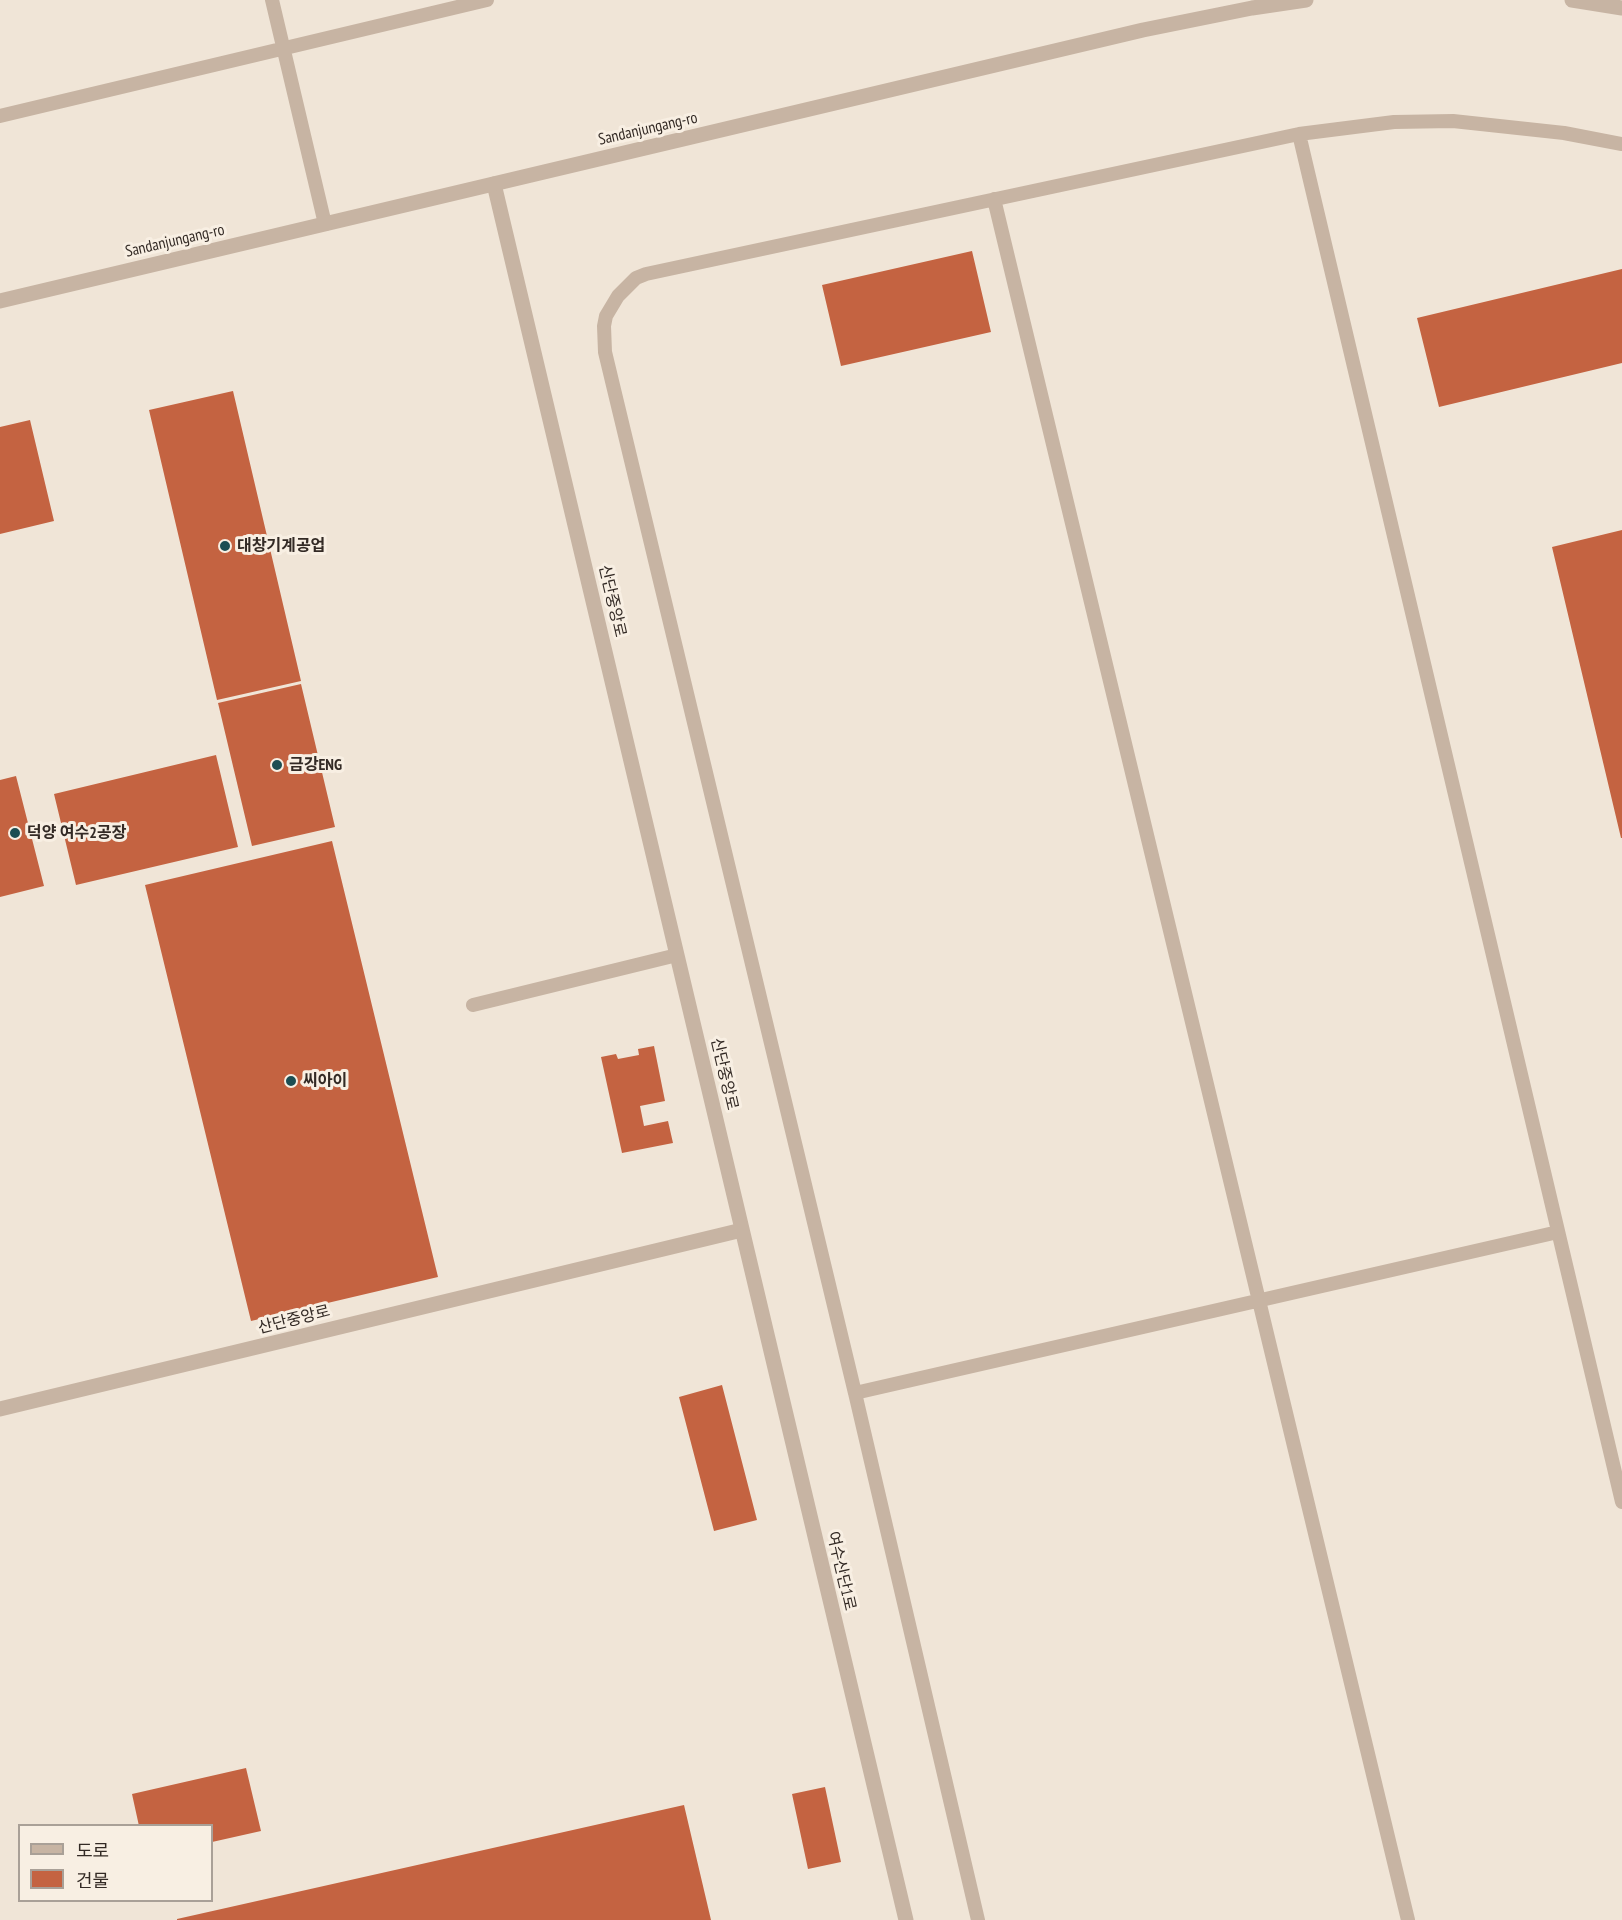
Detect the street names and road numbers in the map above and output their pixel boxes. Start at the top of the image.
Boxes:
street label: Sandanjungang-ro [597,108,699,150]
street label: Sandanjungang-ro [124,220,226,262]
street label: 산단중앙로 [594,563,630,639]
street label: 산단중앙로 [706,1036,742,1112]
street label: 산단중앙로 [256,1302,332,1338]
street label: 여수산단1로 [823,1529,859,1613]

